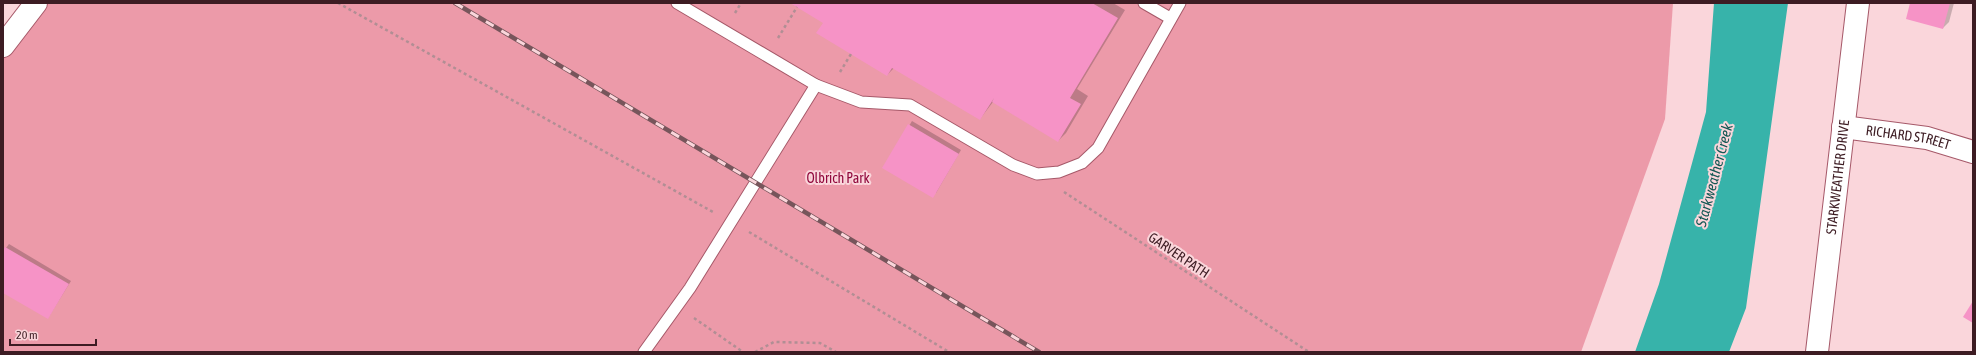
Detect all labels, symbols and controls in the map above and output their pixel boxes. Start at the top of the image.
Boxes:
street label: STARKWEATHER DRIVE [1823,119,1852,235]
water label: Starkweather Creek [1692,121,1736,230]
street label: RICHARD STREET [1865,122,1952,153]
park label: Olbrich Park [806,170,870,186]
street label: GARVER PATH [1146,229,1212,281]
scale bar [10,321,96,347]
text: 20 m [16,328,38,342]

